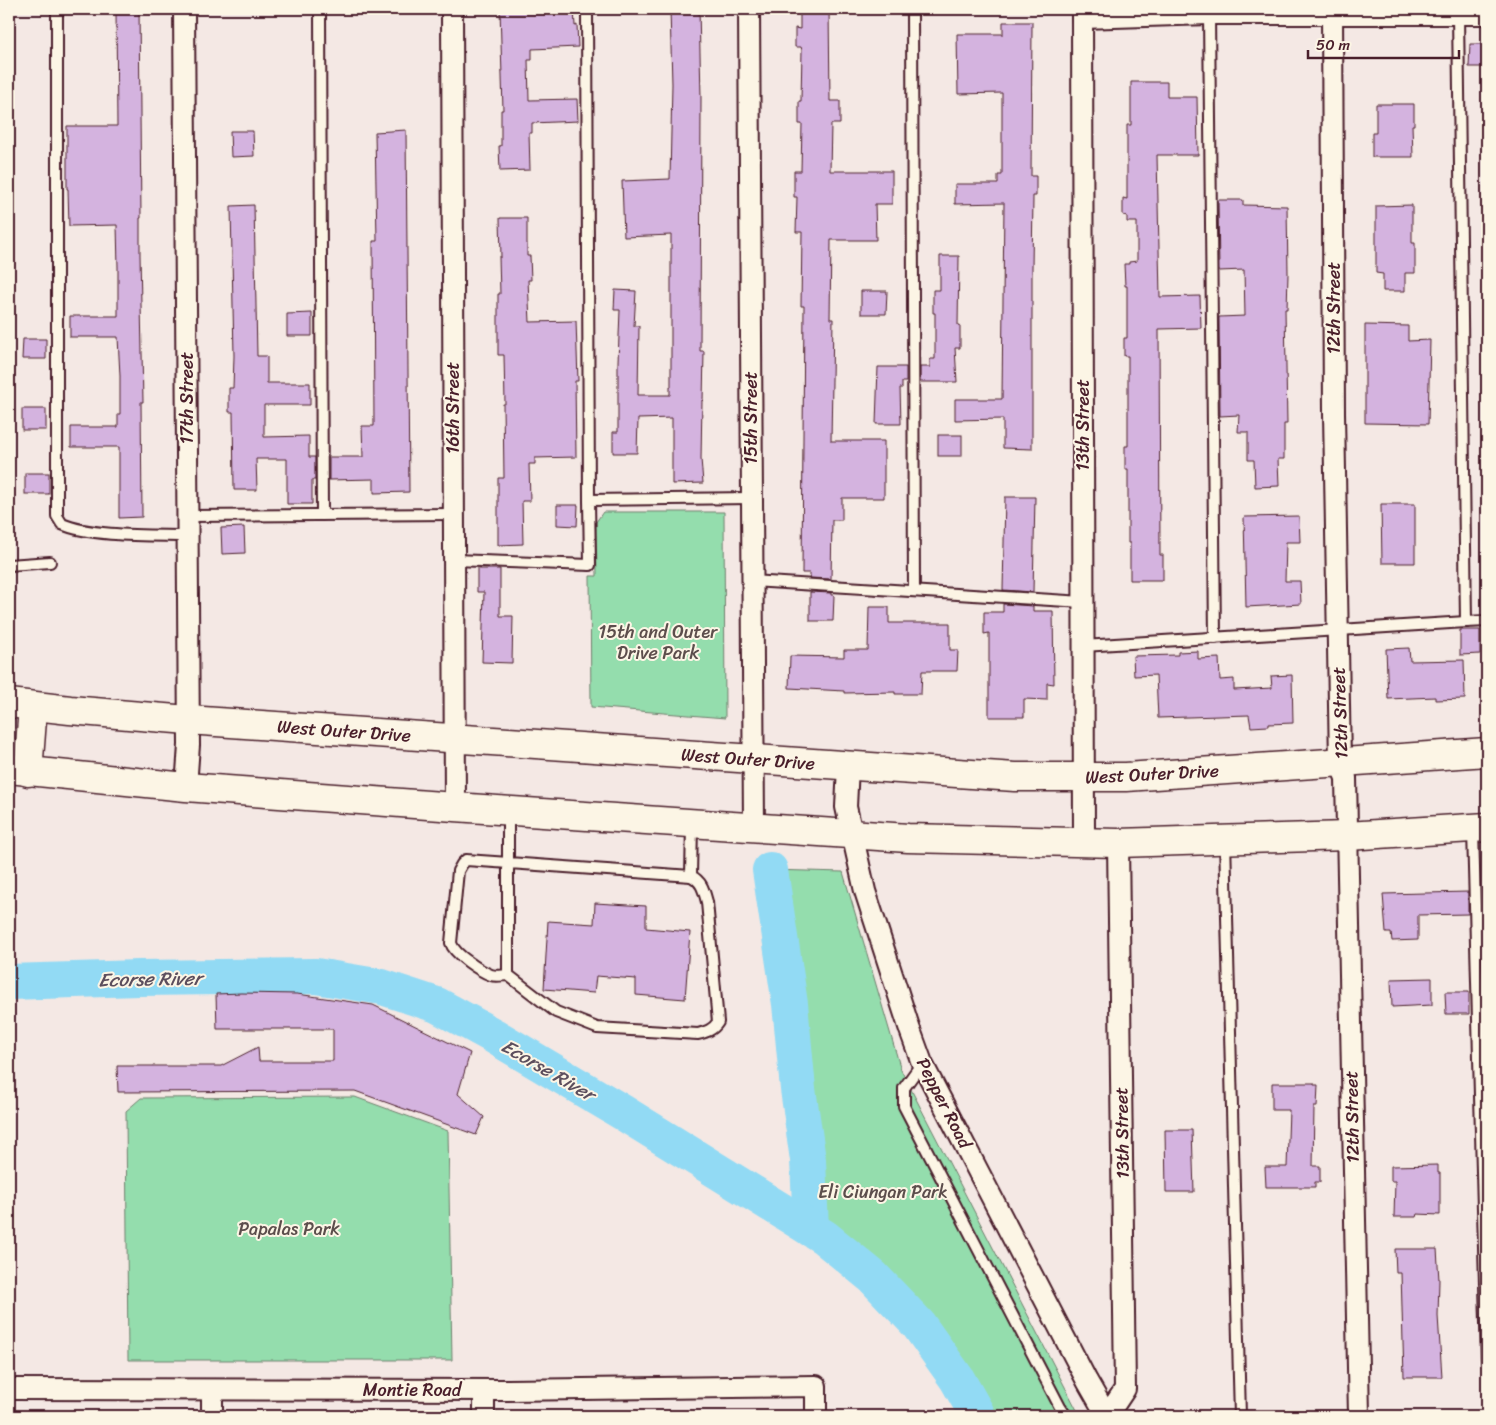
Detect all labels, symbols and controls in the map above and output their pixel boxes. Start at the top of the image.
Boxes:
scale bar [1308,28,1460,60]
text: 50 m [1316,32,1351,58]
street label: 12th Street [1318,262,1350,354]
street label: 17th Street [171,352,203,444]
street label: 16th Street [437,362,469,454]
street label: 15th Street [735,371,767,465]
street label: 13th Street [1067,379,1099,471]
park label: 15th and Outer Drive Park [599,616,719,669]
street label: 12th Street [1322,666,1358,760]
street label: West Outer Drive [276,710,412,752]
street label: West Outer Drive [680,738,816,780]
street label: West Outer Drive [1084,755,1220,793]
water label: Ecorse River [98,962,205,996]
water label: Ecorse River [495,1030,604,1112]
street label: Pepper Road [907,1052,981,1156]
street label: 12th Street [1335,1070,1369,1163]
street label: 13th Street [1105,1087,1139,1179]
park label: Eli Ciungan Park [818,1176,948,1208]
park label: Papalas Park [238,1213,340,1245]
street label: Montie Road [363,1374,463,1406]

